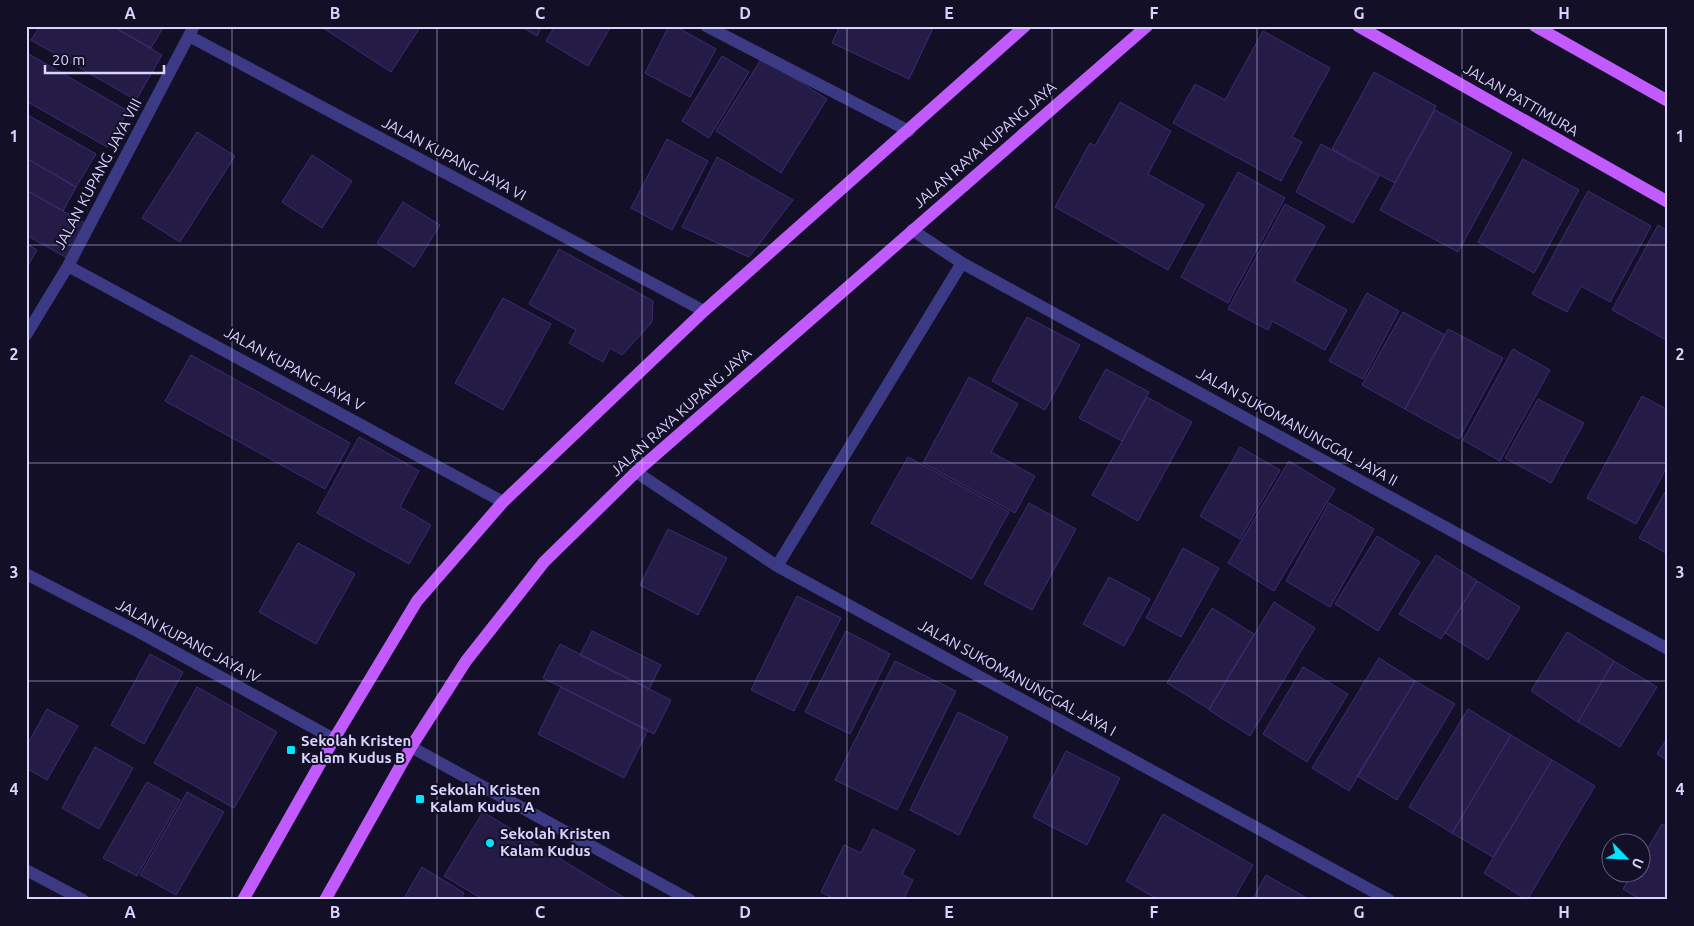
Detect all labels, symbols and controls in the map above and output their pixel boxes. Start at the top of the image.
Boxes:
text: A [124,4,136,22]
text: B [330,4,340,22]
text: C [535,4,545,22]
text: D [739,4,751,22]
text: E [944,4,954,22]
text: F [1150,4,1159,22]
text: G [1353,4,1365,22]
text: H [1558,4,1570,22]
scale bar [45,42,164,74]
text: 20 m [52,51,85,68]
street label: JALAN PATTIMURA [1461,60,1582,140]
street label: JALAN RAYA KUPANG JAYA [910,78,1060,211]
street label: JALAN KUPANG JAYA VIII [51,95,145,252]
street label: JALAN KUPANG JAYA VI [379,113,529,204]
text: 1 [9,127,19,145]
text: 1 [1675,127,1685,145]
street label: JALAN KUPANG JAYA V [221,323,367,414]
street label: JALAN RAYA KUPANG JAYA [607,344,755,479]
text: 2 [9,345,19,363]
text: 2 [1675,345,1685,363]
street label: JALAN SUKOMANUNGGAL JAYA II [1194,364,1401,489]
text: 3 [9,563,19,581]
text: 3 [1675,563,1685,581]
street label: JALAN KUPANG JAYA IV [113,595,264,686]
street label: JALAN SUKOMANUNGGAL JAYA I [915,616,1119,739]
place label: Sekolah Kristen Kalam Kudus B [301,732,411,766]
marker: Sekolah Kristen Kalam Kudus B [285,744,297,756]
text: 4 [9,780,19,798]
text: 4 [1675,780,1685,798]
place label: Sekolah Kristen Kalam Kudus A [430,781,540,815]
marker: Sekolah Kristen Kalam Kudus A [414,793,426,805]
place label: Sekolah Kristen Kalam Kudus [500,825,610,859]
north arrow [1602,834,1652,884]
marker: Sekolah Kristen Kalam Kudus [484,837,496,849]
text: U [1629,856,1647,871]
text: A [124,903,136,921]
text: B [330,903,340,921]
text: C [535,903,545,921]
text: D [739,903,751,921]
text: E [944,903,954,921]
text: F [1150,903,1159,921]
text: G [1353,903,1365,921]
text: H [1558,903,1570,921]

